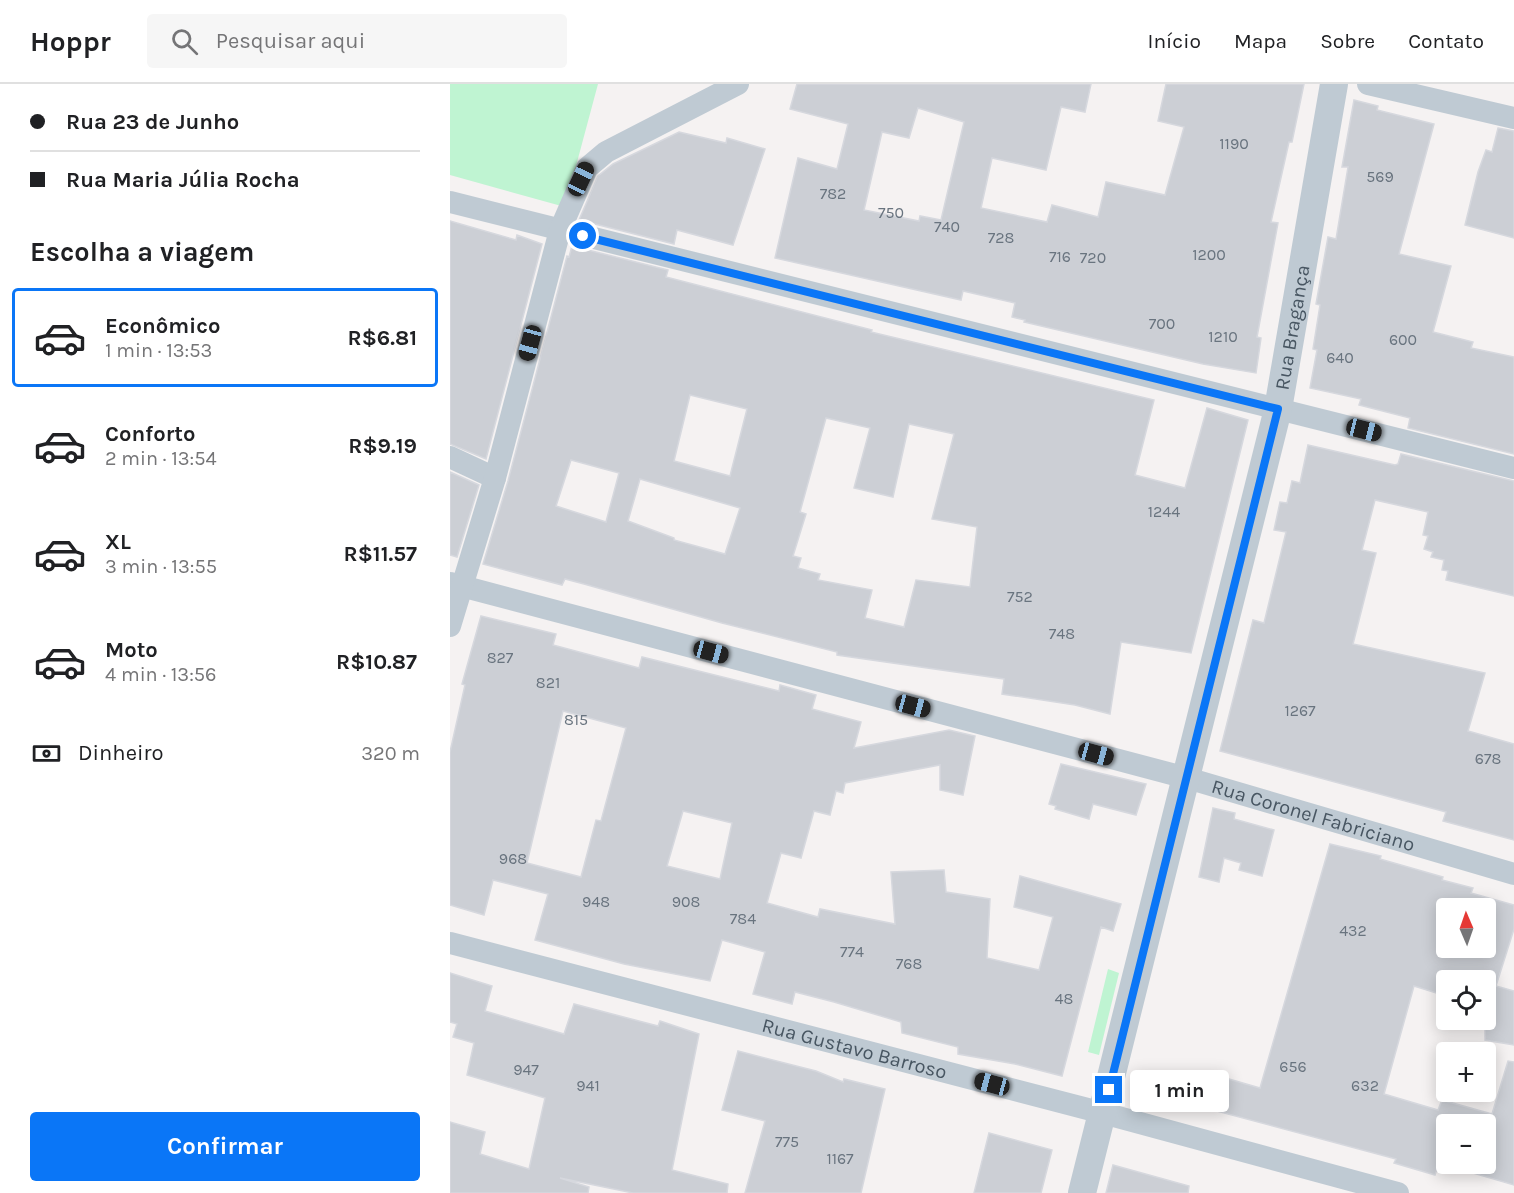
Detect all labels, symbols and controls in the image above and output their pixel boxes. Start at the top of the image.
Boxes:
search box [147,14,567,68]
text: Hoppr [30,25,111,58]
icon: search [168,25,201,58]
text: Pesquisar aqui [216,28,365,54]
text: Início [1148,29,1201,53]
text: Mapa [1234,29,1287,53]
text: Sobre [1320,29,1375,53]
text: Contato [1408,29,1484,53]
text: Rua 23 de Junho [66,109,239,135]
house number: 1190 [1219,134,1249,153]
car [565,159,597,199]
text: Rua Maria Júlia Rocha [66,167,300,193]
house number: 569 [1366,167,1394,186]
house number: 782 [820,184,846,203]
house number: 750 [878,203,904,222]
house number: 740 [934,217,960,236]
route start [569,222,596,249]
house number: 728 [988,228,1014,247]
text: Escolha a viagem [30,236,254,268]
house number: 1200 [1192,245,1226,264]
house number: 716 [1049,247,1071,266]
house number: 720 [1080,248,1106,267]
street label: Rua Bragança [1270,263,1314,392]
icon: car [33,311,87,365]
text: Econômico [105,313,220,339]
house number: 700 [1149,314,1175,333]
car [517,323,543,363]
text: R$6.81 [348,325,417,351]
house number: 1210 [1208,327,1238,346]
house number: 600 [1389,330,1417,349]
text: 1 min · 13:53 [105,339,212,362]
house number: 640 [1326,348,1354,367]
car [1344,417,1384,443]
icon: car [33,419,87,473]
text: Conforto [105,421,195,447]
text: R$9.19 [348,433,417,459]
text: 2 min · 13:54 [105,447,217,470]
house number: 1244 [1148,502,1180,521]
icon: car [33,527,87,581]
text: XL [105,529,131,555]
text: R$11.57 [344,541,417,567]
text: 3 min · 13:55 [105,555,217,578]
house number: 752 [1007,587,1033,606]
house number: 748 [1049,624,1075,643]
icon: car [33,635,87,689]
text: Moto [105,637,158,663]
car [691,639,731,665]
house number: 827 [487,648,514,667]
text: R$10.87 [336,649,417,675]
text: 4 min · 13:56 [105,663,217,686]
house number: 821 [536,673,560,692]
car [893,693,933,719]
house number: 1267 [1284,701,1316,720]
house number: 815 [564,710,588,729]
icon: cash [30,737,63,770]
text: Dinheiro [78,740,163,766]
car [1076,741,1116,767]
text: 320 m [361,742,420,765]
house number: 678 [1475,749,1501,768]
street label: Rua Coronel Fabriciano [1209,774,1418,856]
house number: 968 [499,849,527,868]
house number: 948 [582,892,610,911]
house number: 908 [672,892,700,911]
north arrow [1436,898,1496,958]
map controls [1436,898,1496,1174]
house number: 784 [730,909,756,928]
house number: 432 [1339,921,1367,940]
house number: 774 [840,942,864,961]
house number: 768 [896,954,922,973]
button: locate [1436,970,1496,1030]
house number: 48 [1055,989,1073,1008]
street label: Rua Gustavo Barroso [760,1013,949,1083]
button: + [1436,1042,1496,1102]
house number: 656 [1279,1057,1307,1076]
house number: 947 [513,1060,539,1079]
callout: 1 min [1130,1069,1229,1111]
car [972,1071,1012,1097]
house number: 941 [576,1076,600,1095]
route end [1095,1076,1122,1103]
house number: 632 [1351,1076,1379,1095]
text: 1 min [1154,1079,1205,1102]
button: Confirmar [30,1112,420,1181]
button: − [1436,1114,1496,1174]
house number: 775 [775,1132,799,1151]
house number: 1167 [826,1149,854,1168]

